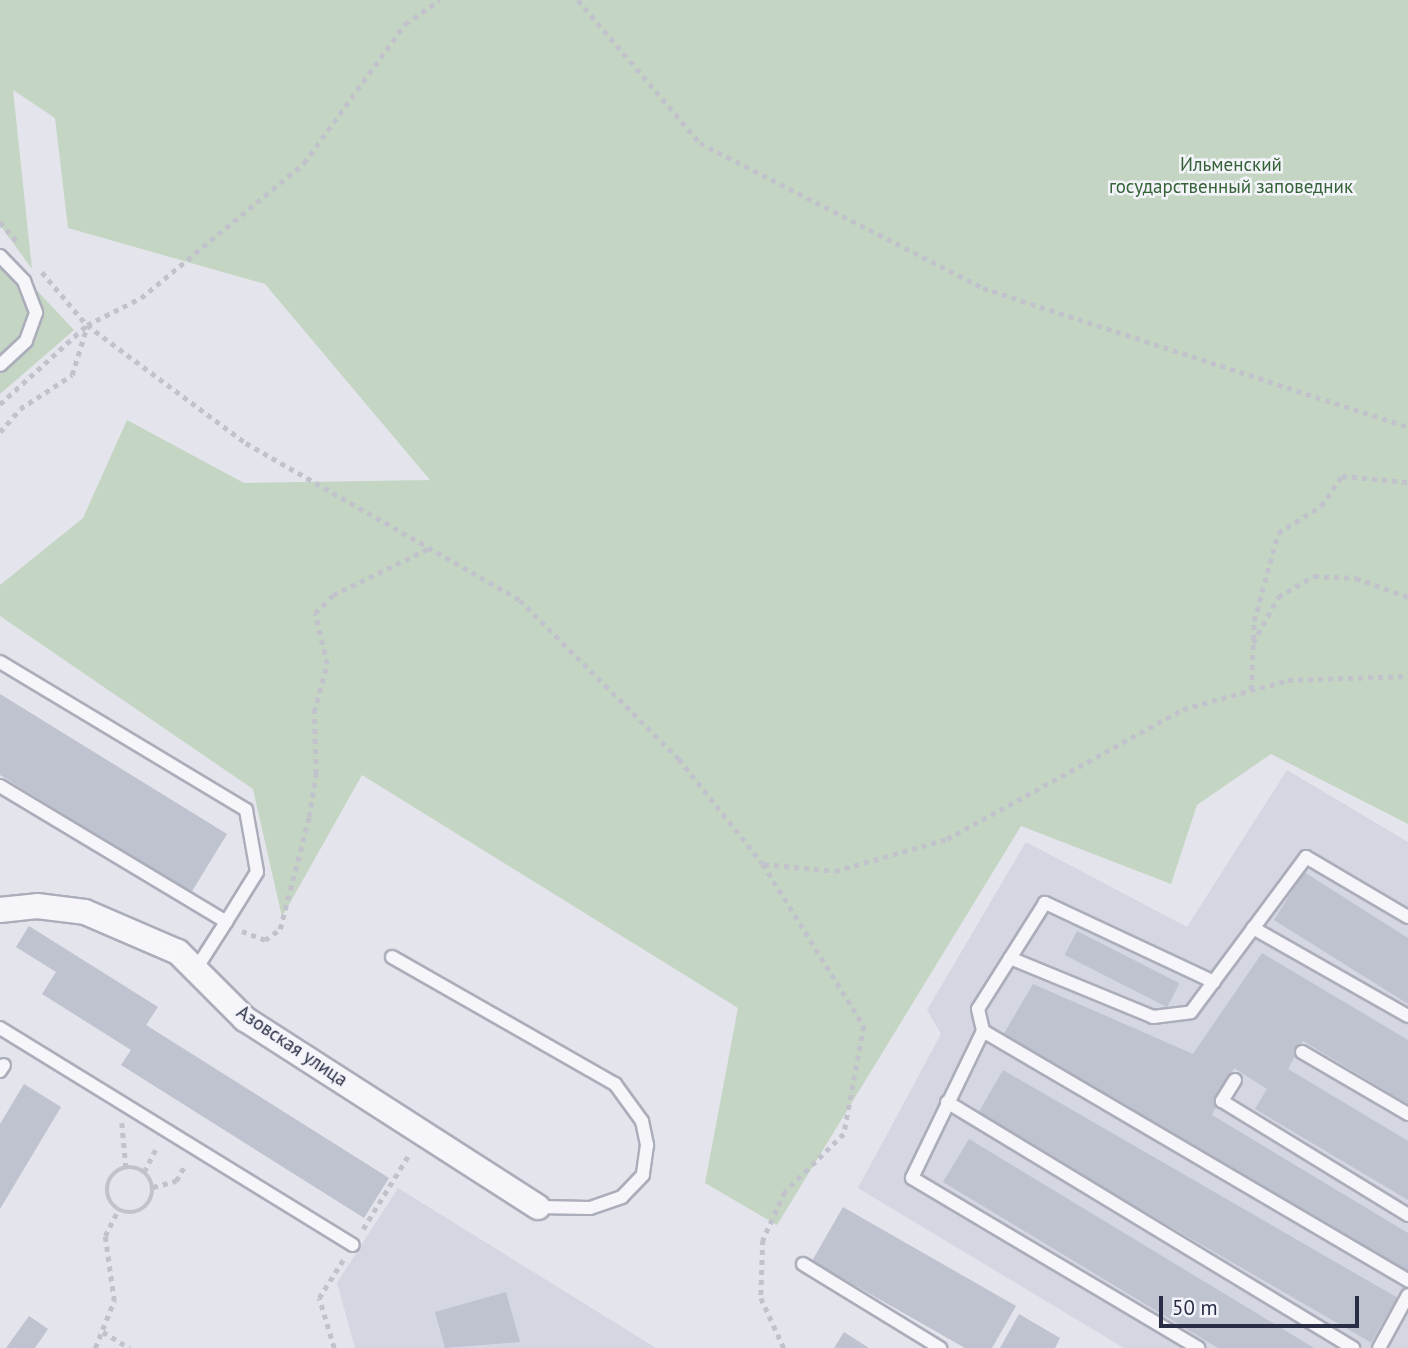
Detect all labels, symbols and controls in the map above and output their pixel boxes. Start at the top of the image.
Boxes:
park label: Ильменский государственный заповедник [1109,154,1353,198]
street label: Азовская улица [232,1001,352,1091]
scale bar [1163,1282,1362,1326]
text: 50 m [1172,1294,1218,1321]

